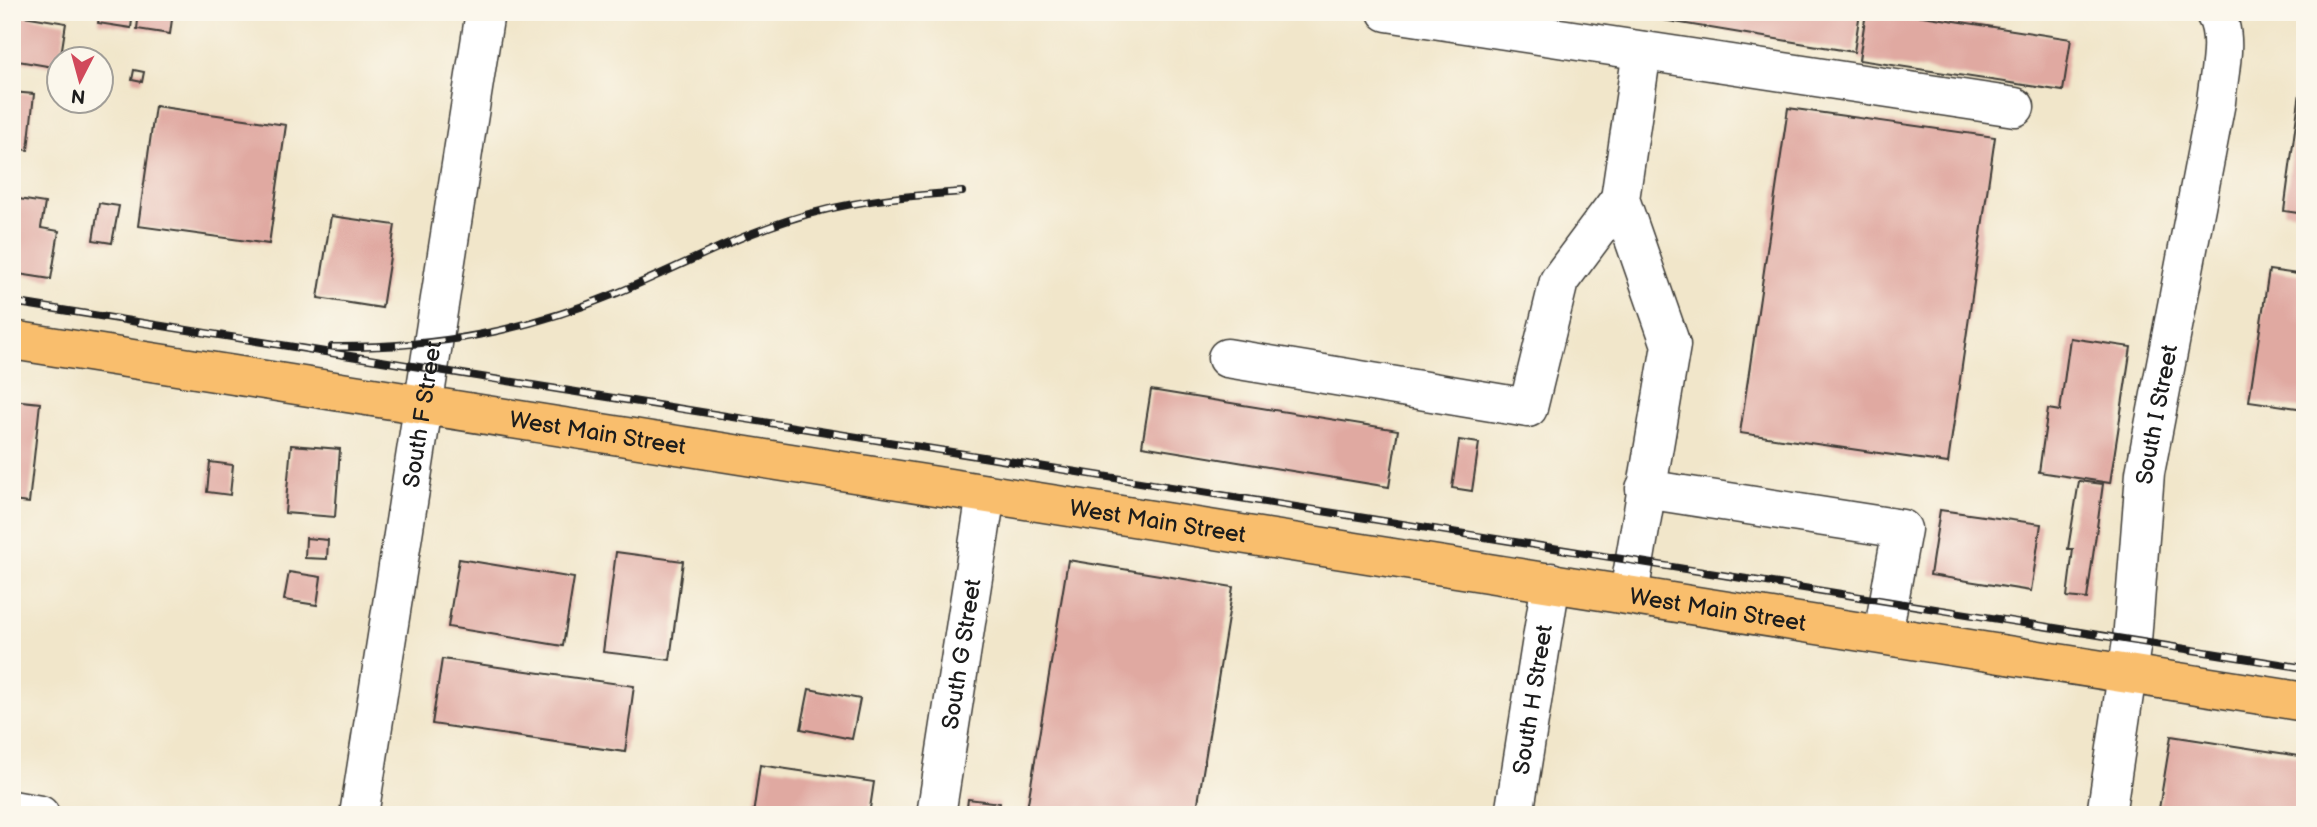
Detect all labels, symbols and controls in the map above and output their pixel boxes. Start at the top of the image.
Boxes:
north arrow [46,46,116,116]
text: N [70,83,87,108]
street label: South F Street [398,339,448,489]
street label: South I Street [2131,342,2184,485]
street label: West Main Street [507,406,688,461]
street label: West Main Street [1067,494,1248,550]
street label: South G Street [937,577,988,731]
street label: West Main Street [1628,583,1808,638]
street label: South H Street [1508,623,1559,777]

